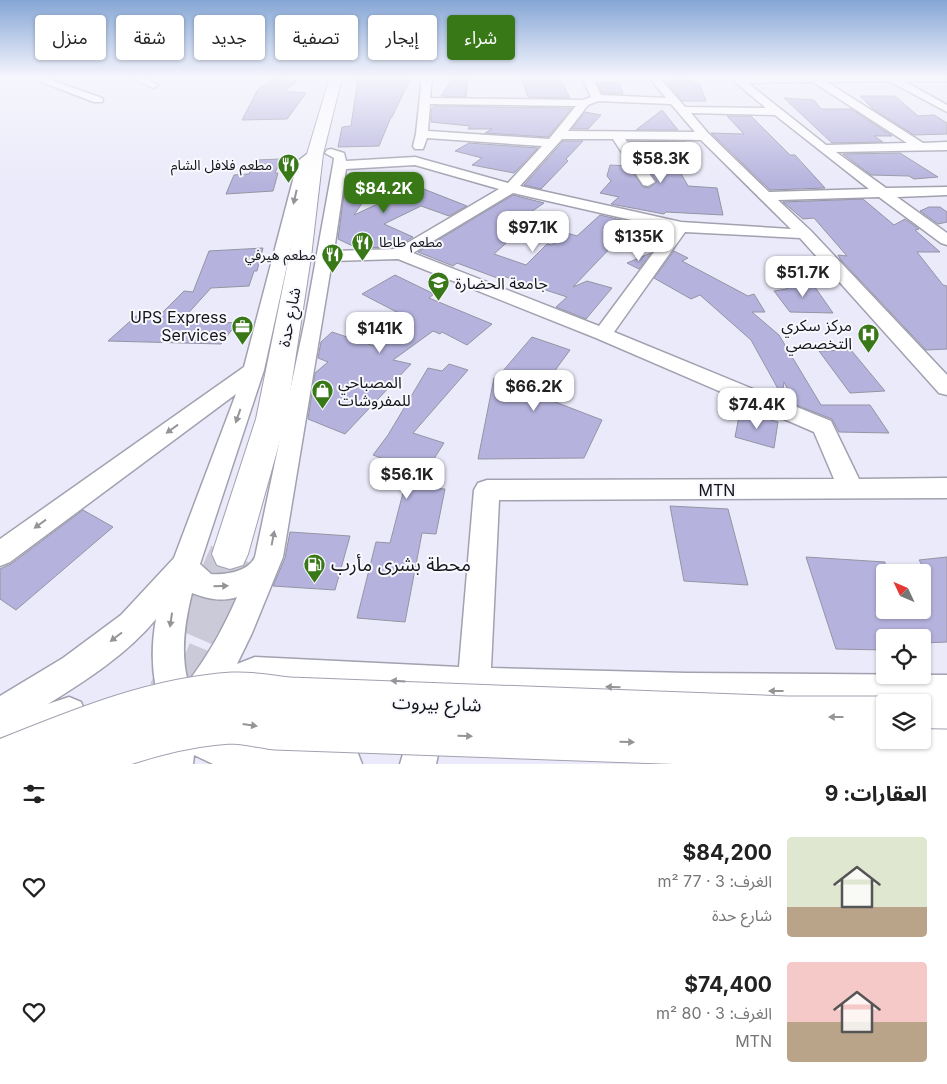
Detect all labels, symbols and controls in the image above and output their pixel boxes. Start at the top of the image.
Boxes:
chip: منزل [35,15,106,60]
chip: شقة [116,15,184,60]
chip: جديد [194,15,265,60]
chip: تصفية [275,15,358,60]
chip: إيجار [368,15,437,60]
chip: شراء [447,15,515,60]
pin: $58.3K [620,142,702,184]
text: $58.3K [632,148,690,168]
restaurant icon: مطعم فلافل الشام [276,153,300,184]
place label: مطعم فلافل الشام [171,156,272,176]
pin: $84.2K [343,172,425,214]
text: $84.2K [355,178,413,198]
one-way arrow [291,189,299,204]
pin: $97.1K [492,210,574,253]
text: $97.1K [508,217,558,237]
pin: $135K [604,220,674,262]
text: $135K [614,226,664,246]
restaurant icon: مطعم طاطا [351,230,375,261]
place label: مطعم طاطا [379,233,443,253]
restaurant icon: مطعم هيرفي [320,243,344,274]
place label: مطعم هيرفي [245,246,316,266]
pin: $51.7K [762,256,844,298]
text: $51.7K [776,262,830,282]
school or university icon: جامعة الحضارة [427,271,451,302]
place label: جامعة الحضارة [455,273,548,293]
street label: شارع حدة [273,286,307,349]
place label: UPS Express Services [130,307,227,345]
pin: $141K [345,312,415,354]
office icon: UPS Express Services [231,314,255,345]
place label: مركز سكري التخصصي [781,315,852,356]
text: $141K [357,318,403,338]
hospital icon: مركز سكري التخصصي [856,322,880,353]
pin: $66.2K [493,370,575,412]
place label: المصباحي للمفروشات [338,372,411,410]
text: $66.2K [505,376,563,396]
shop icon: المصباحي للمفروشات [310,379,334,410]
pin: $74.4K [716,388,798,430]
text: $74.4K [729,394,785,414]
one-way arrow [234,409,242,424]
one-way arrow [165,424,179,434]
pin: $56.1K [366,458,448,500]
text: $56.1K [381,464,433,484]
street label: MTN [699,480,735,500]
one-way arrow [34,519,47,530]
one-way arrow [269,530,277,546]
fuel station icon: محطة بشرى مأرب [303,552,327,583]
place label: محطة بشرى مأرب [331,553,471,576]
north arrow [876,564,931,619]
map controls [876,564,931,749]
one-way arrow [213,582,229,590]
one-way arrow [167,612,175,628]
button: locate [876,629,931,684]
one-way arrow [109,632,123,642]
one-way arrow [390,677,406,685]
one-way arrow [605,683,621,691]
one-way arrow [768,687,784,695]
street label: شارع بيروت [392,690,482,719]
button: layers [876,694,931,749]
one-way arrow [828,713,844,721]
one-way arrow [243,722,259,730]
one-way arrow [457,732,473,740]
one-way arrow [619,738,635,746]
icon: filters [20,780,48,808]
text: العقارات: 9 [825,781,927,806]
text: $84,200 [683,840,772,865]
icon: home [827,857,887,917]
text: الغرف: 3 · 77 m² [657,871,772,891]
icon: heart [20,873,48,901]
text: شارع حدة [712,905,772,925]
text: $74,400 [684,972,772,997]
icon: home [827,982,887,1042]
icon: heart [20,998,48,1026]
text: الغرف: 3 · 80 m² [656,1003,772,1023]
text: MTN [735,1031,772,1051]

